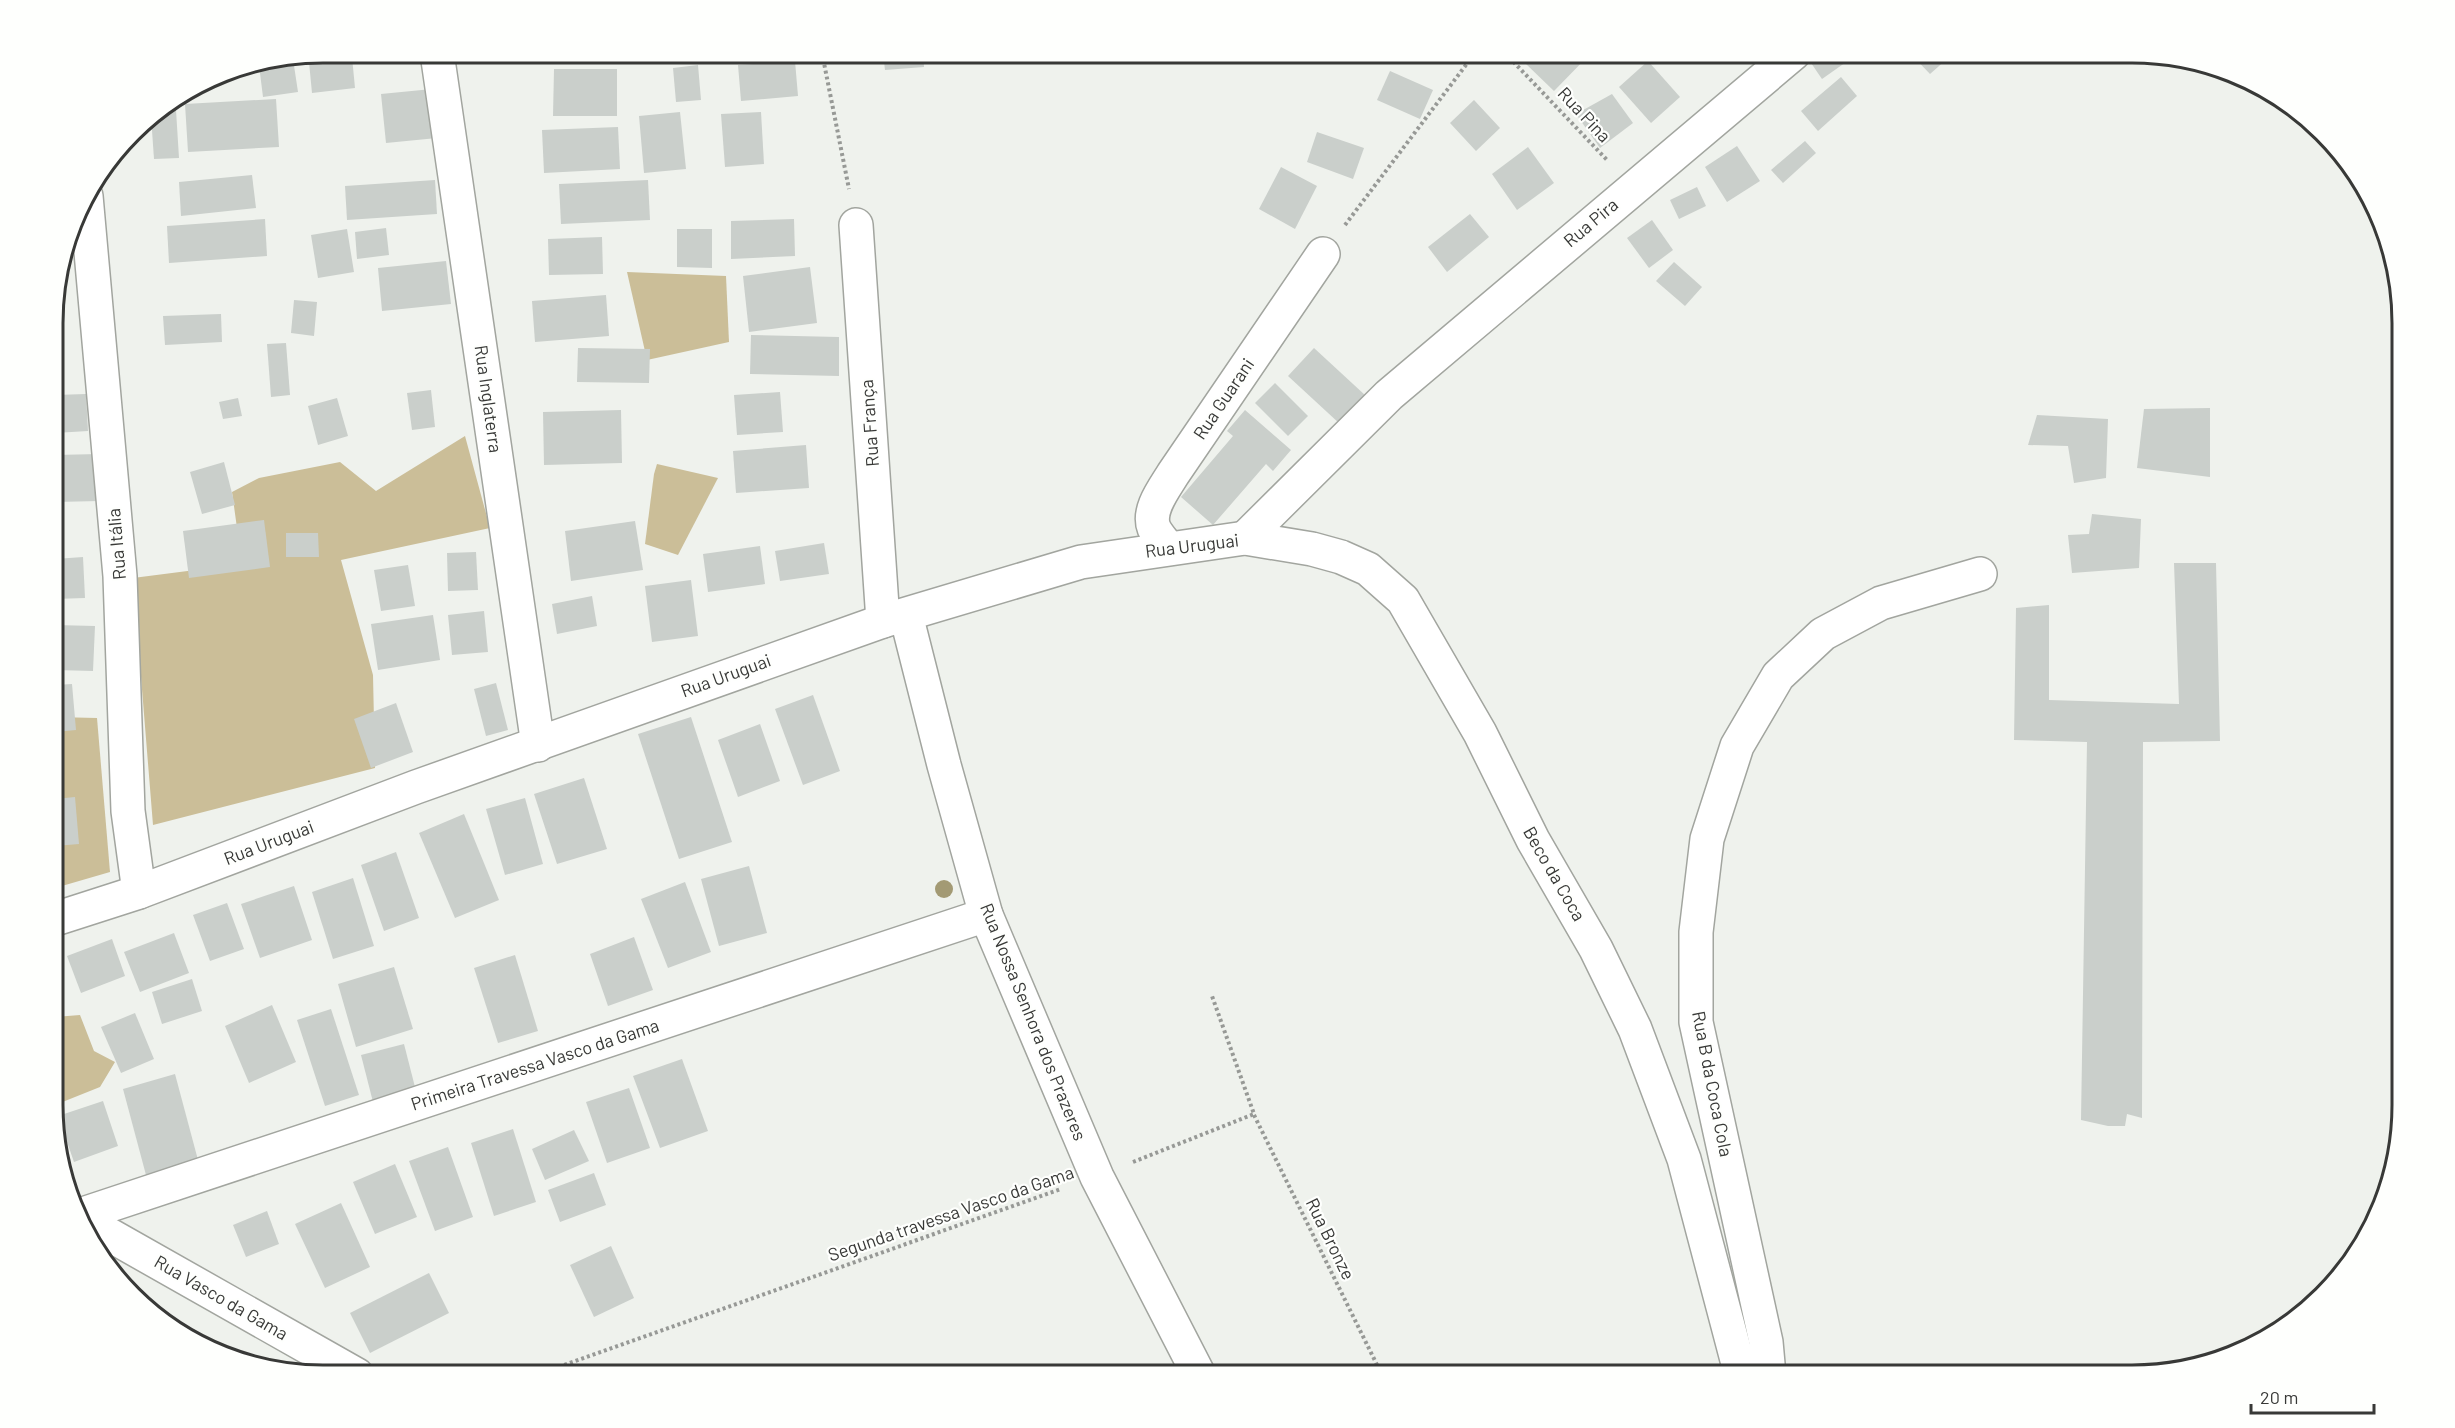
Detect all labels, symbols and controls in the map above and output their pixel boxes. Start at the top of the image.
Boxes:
street label: Rua Pina [1554,82,1616,147]
street label: Rua Pira [1559,193,1622,251]
street label: Rua Inglaterra [471,343,507,454]
street label: Rua Guarani [1188,354,1258,443]
street label: Rua França [855,379,883,467]
street label: Rua Itália [102,507,130,581]
street label: Rua Uruguai [1144,528,1240,562]
street label: Rua Uruguai [678,649,774,702]
street label: Rua Uruguai [221,815,317,869]
street label: Beco da Coca [1519,822,1591,925]
street label: Rua Nossa Senhora dos Prazeres [976,900,1092,1144]
street label: Rua B da Coca Cola [1688,1009,1738,1159]
street label: Primeira Travessa Vasco da Gama [408,1013,662,1115]
street label: Segunda travessa Vasco da Gama [825,1161,1076,1266]
street label: Rua Bronze [1302,1194,1360,1283]
street label: Rua Vasco da Gama [151,1250,292,1344]
scale bar [2251,1377,2374,1415]
text: 20 m [2260,1386,2298,1408]

